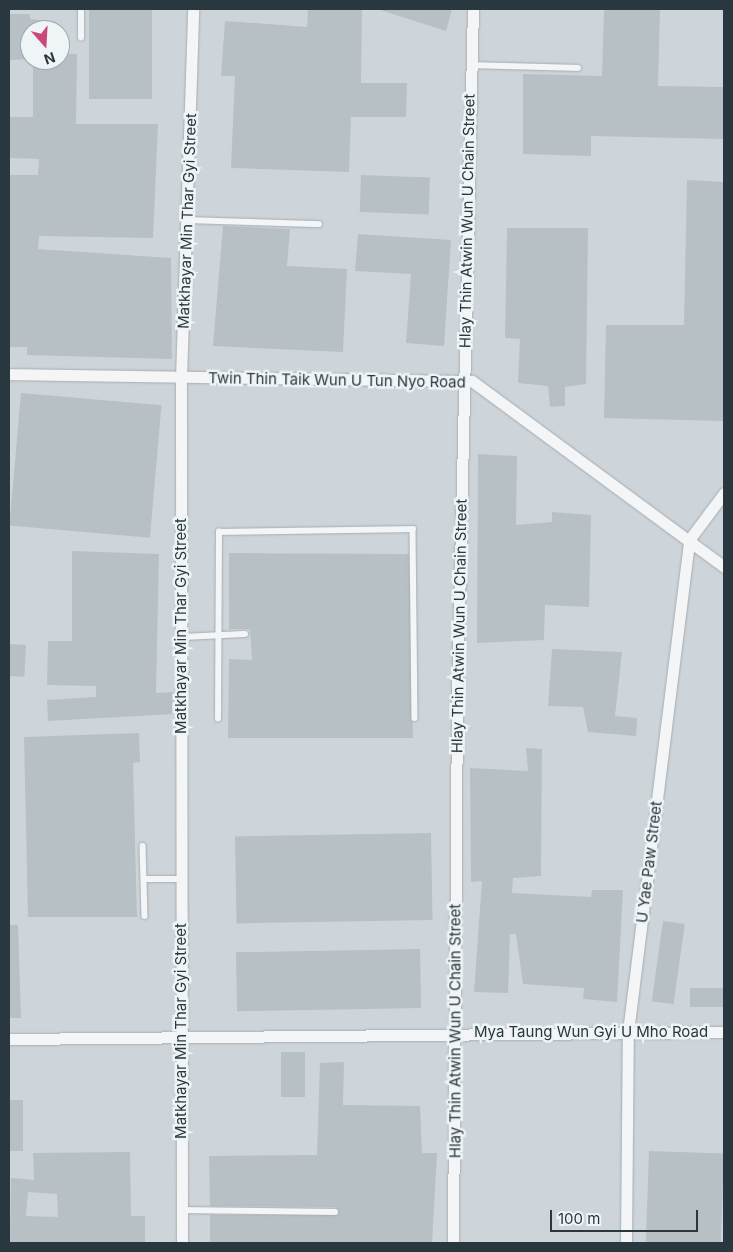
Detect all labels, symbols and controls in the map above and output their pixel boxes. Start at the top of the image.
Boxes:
north arrow [20,20,70,70]
text: N [42,49,58,68]
street label: Hlay Thin Atwin Wun U Chain Street [456,94,478,348]
street label: Matkhayar Min Thar Gyi Street [174,113,200,329]
street label: Twin Thin Taik Wun U Tun Nyo Road [208,369,466,391]
street label: Hlay Thin Atwin Wun U Chain Street [448,499,470,753]
street label: Matkhayar Min Thar Gyi Street [172,518,190,734]
street label: U Yae Paw Street [633,800,665,924]
street label: Hlay Thin Atwin Wun U Chain Street [446,904,464,1158]
street label: Matkhayar Min Thar Gyi Street [172,923,190,1139]
street label: Mya Taung Wun Gyi U Mho Road [474,1023,708,1041]
scale bar [553,1200,700,1232]
text: 100 m [558,1209,600,1228]

